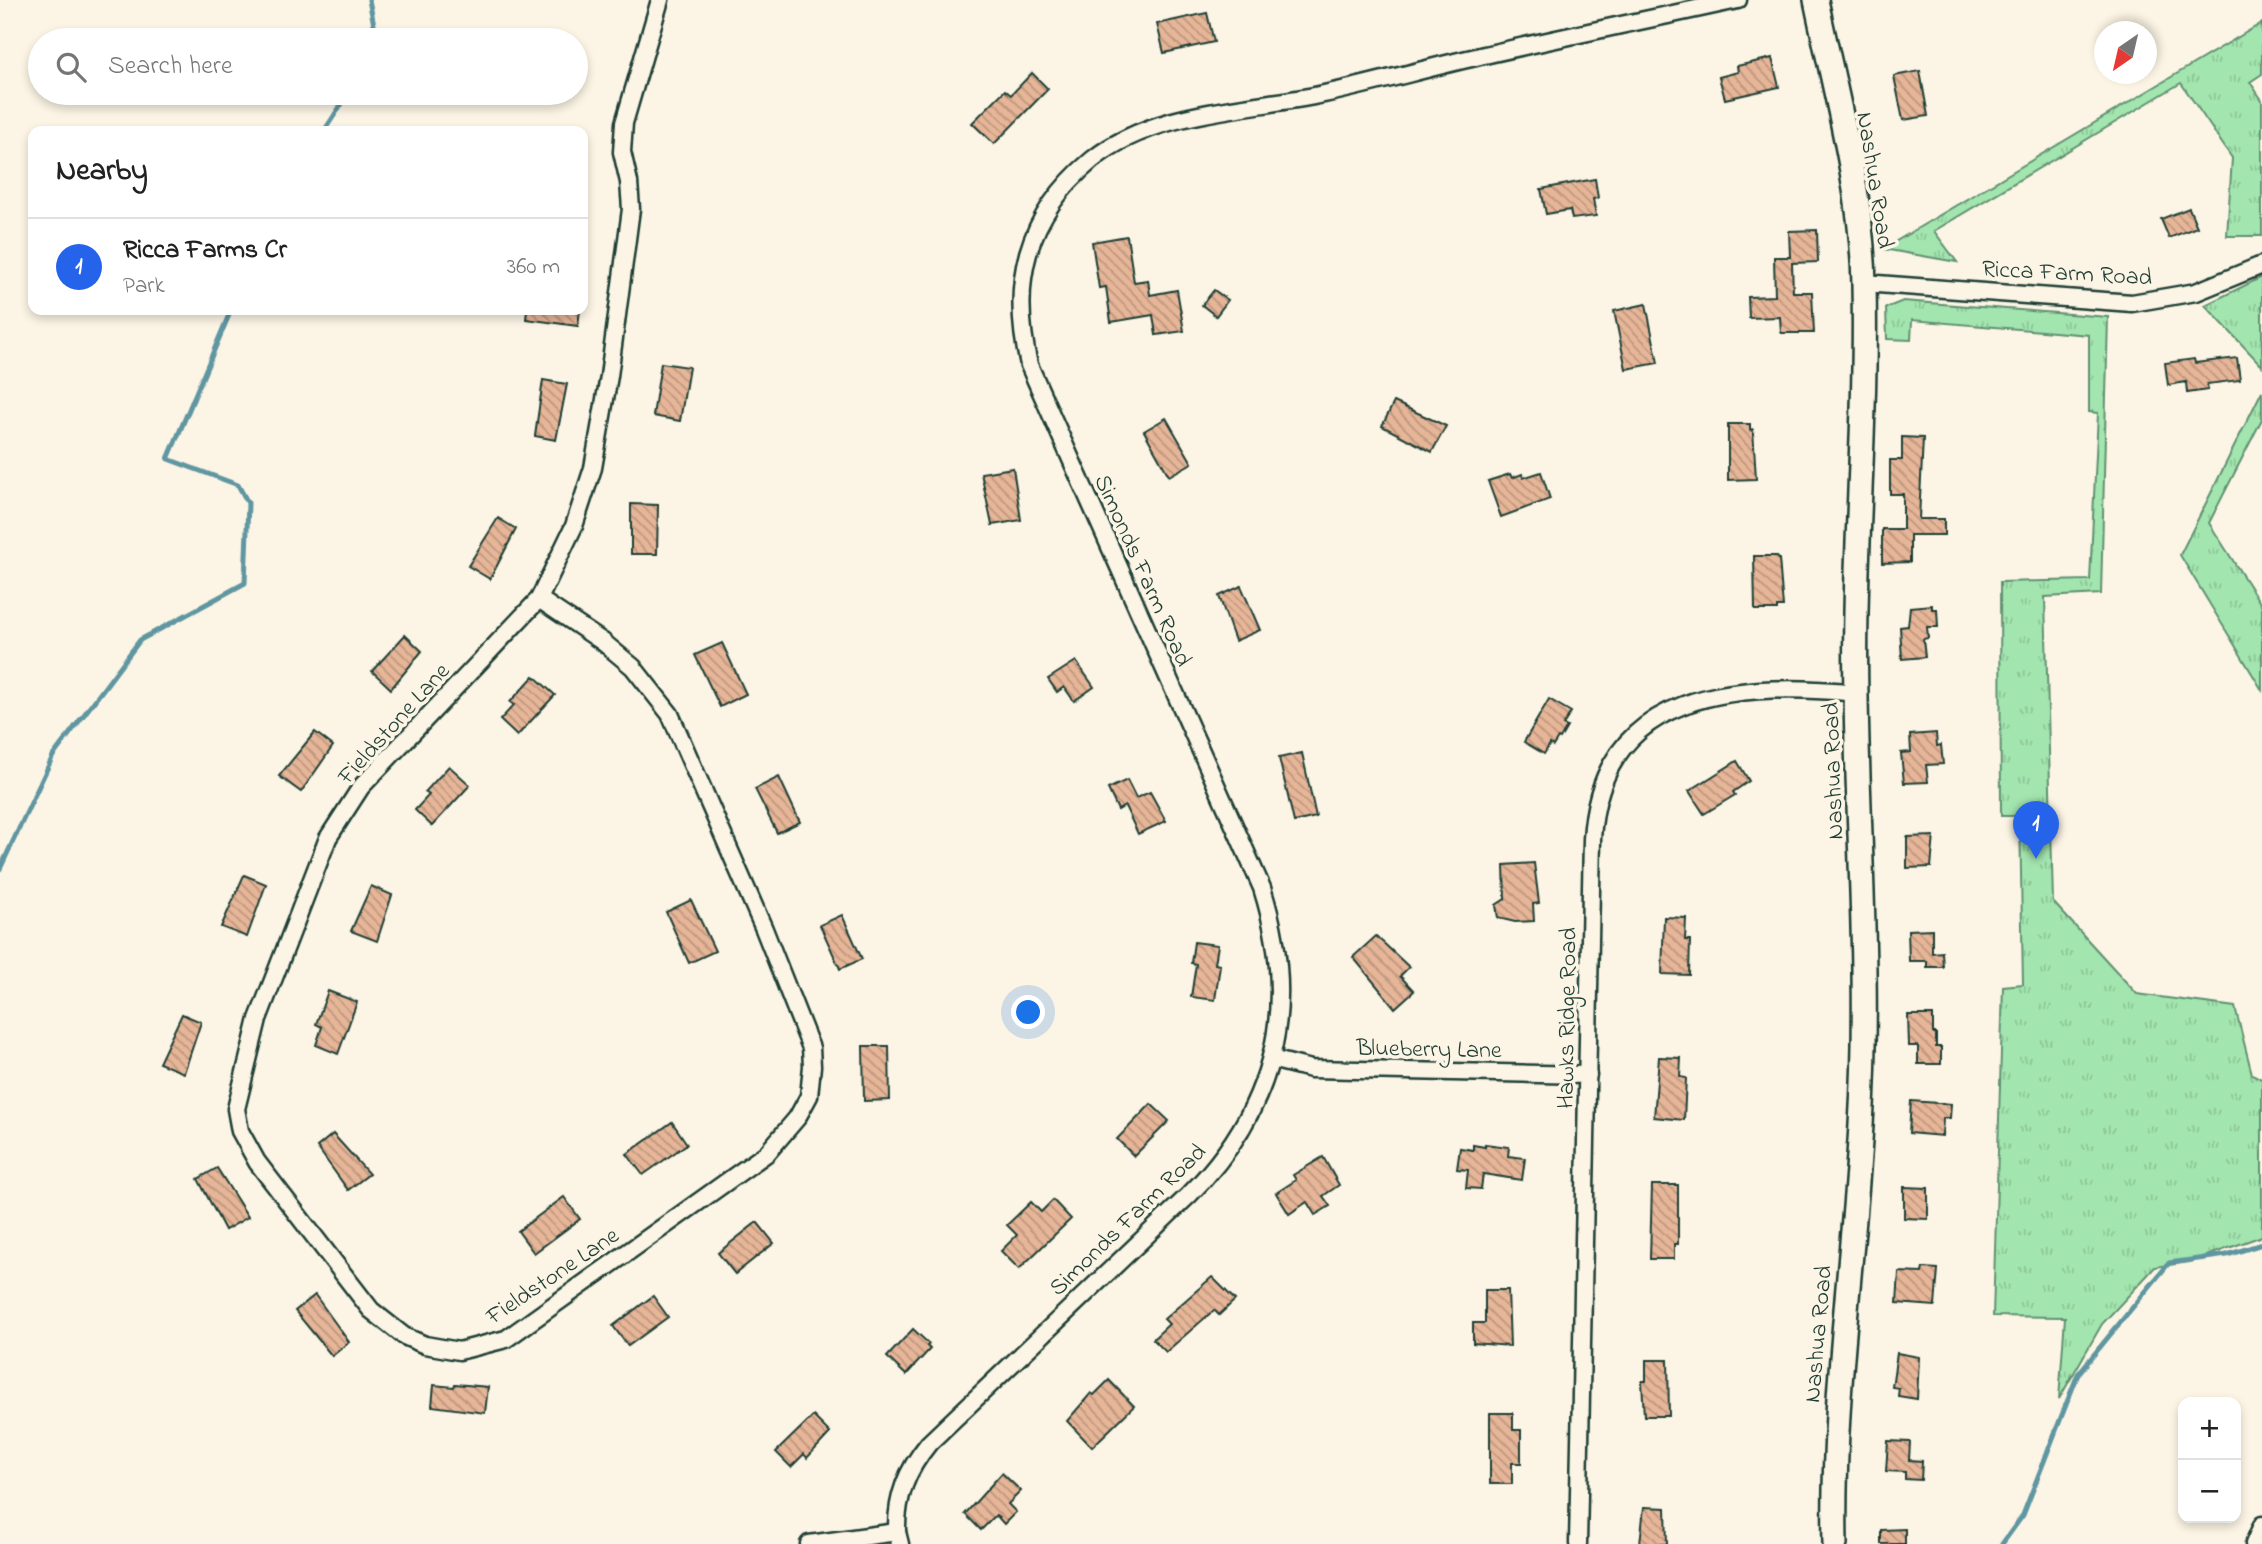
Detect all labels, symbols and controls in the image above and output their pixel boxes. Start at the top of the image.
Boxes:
north arrow [2094,21,2157,84]
search box [28,28,588,105]
icon: search [52,48,90,86]
text: Search here [108,48,233,86]
street label: Nashua Road [1845,110,1902,252]
text: Nearby [56,150,148,194]
text: Ricca Farms Cr [123,232,287,270]
text: 1 [75,251,83,284]
text: 360 m [507,251,560,284]
street label: Ricca Farm Road [1981,253,2153,296]
text: Park [123,270,165,303]
street label: Simonds Farm Road [1084,469,1200,673]
street label: Fieldstone Lane [330,656,460,794]
street label: Nashua Road [1815,701,1854,840]
pin: 1 [2013,801,2059,859]
street label: Hawks Ridge Road [1549,926,1588,1109]
your location [1011,995,1045,1029]
street label: Blueberry Lane [1355,1032,1502,1070]
street label: Simonds Farm Road [1042,1136,1216,1305]
street label: Fieldstone Lane [479,1219,627,1335]
street label: Nashua Road [1796,1264,1843,1404]
map controls [2178,1397,2241,1523]
button: + [2178,1397,2241,1460]
button: − [2178,1460,2241,1523]

